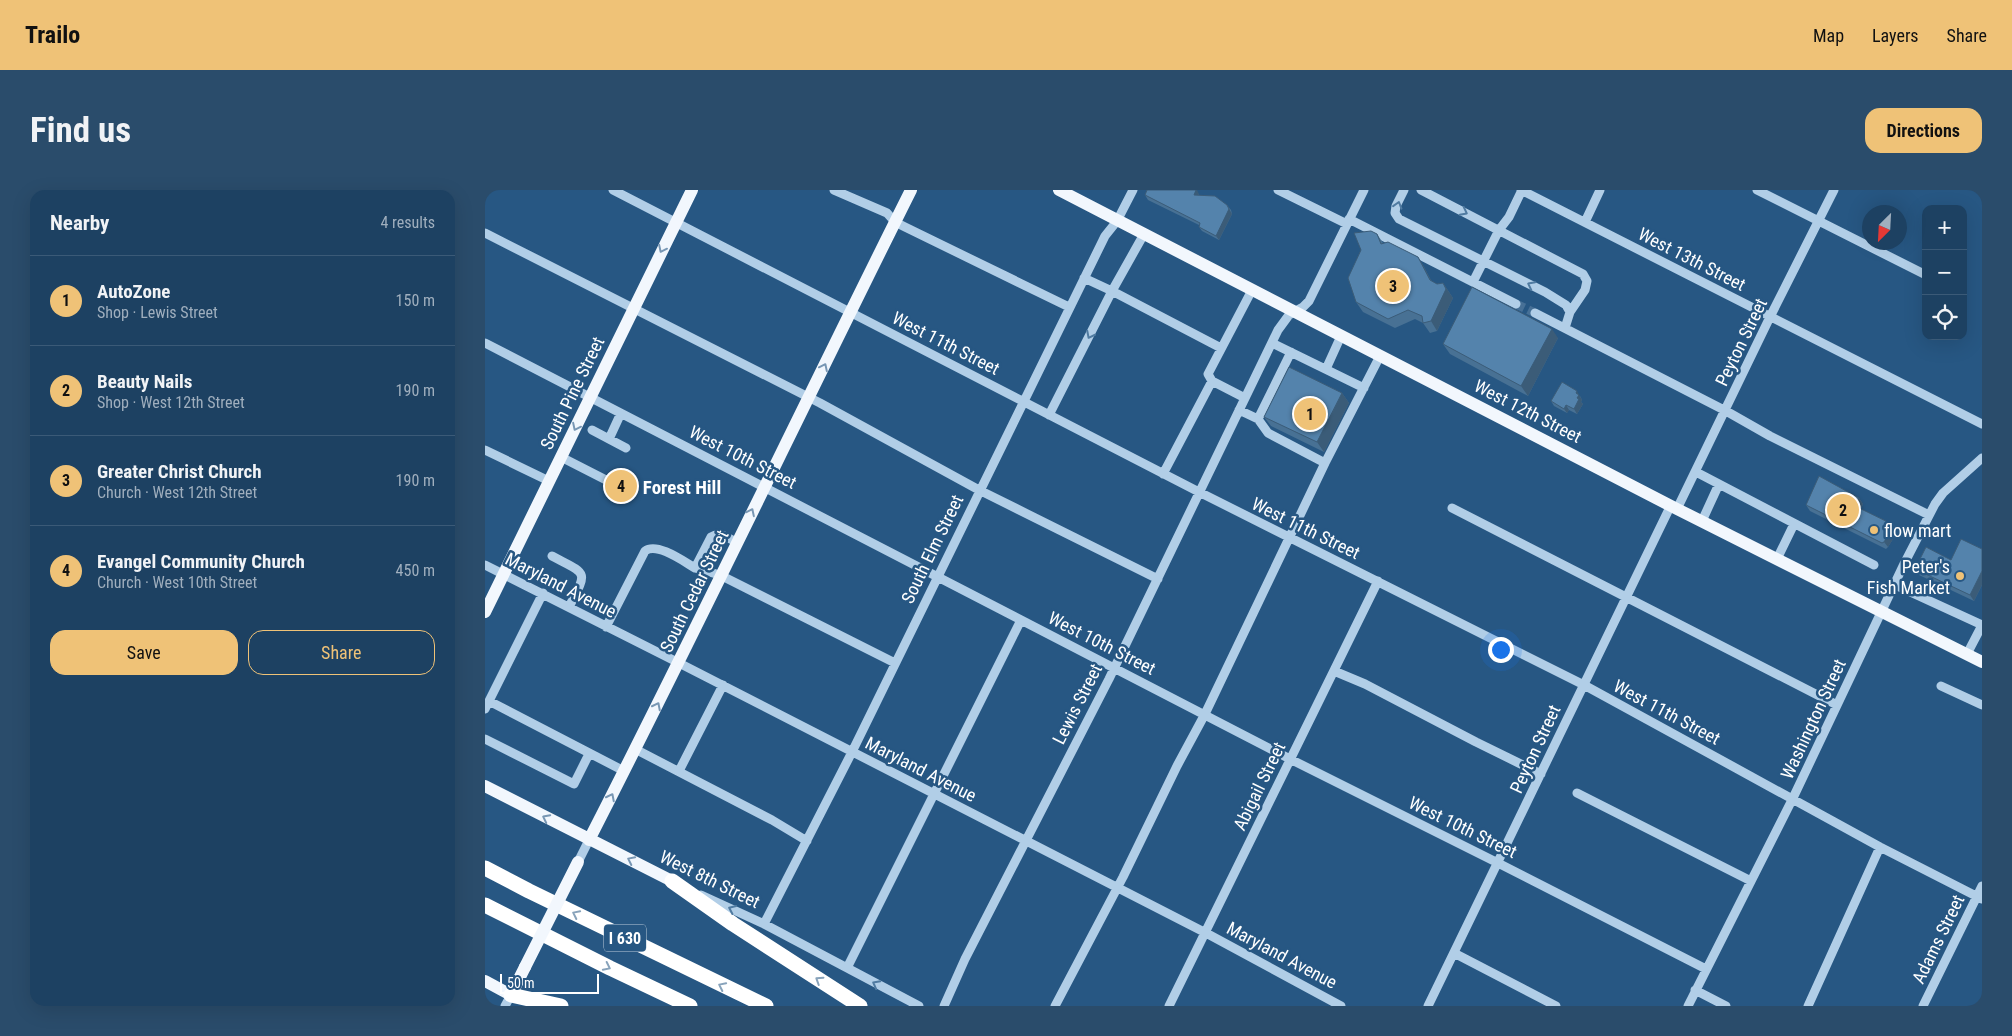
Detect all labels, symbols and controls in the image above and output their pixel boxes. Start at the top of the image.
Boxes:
text: Trailo [25,21,80,49]
text: Map [1813,25,1844,46]
text: Layers [1872,25,1919,46]
text: Share [1947,25,1987,46]
button: Directions [1865,108,1982,153]
text: Find us [30,110,131,151]
one-way arrow [1392,201,1402,210]
north arrow [1862,205,1907,250]
map controls [1922,205,1967,340]
button: + [1922,205,1967,250]
one-way arrow [1459,206,1468,216]
text: Nearby [50,211,109,235]
text: 4 results [380,213,435,232]
street label: West 13th Street [1635,223,1749,295]
one-way arrow [658,244,668,253]
button: − [1922,250,1967,295]
pin: 3 [1377,267,1409,305]
text: AutoZone [97,280,170,303]
one-way arrow [1527,281,1536,291]
text: 1 [62,291,70,310]
text: 150 m [396,291,435,310]
street label: Peyton Street [1711,295,1771,389]
button: locate [1922,295,1967,340]
text: Shop · Lewis Street [97,303,218,322]
street label: West 11th Street [889,307,1003,379]
one-way arrow [1086,329,1096,338]
street label: South Pine Street [536,333,608,453]
one-way arrow [817,363,828,372]
text: Beauty Nails [97,370,193,393]
street label: West 12th Street [1471,375,1585,447]
text: 2 [62,381,70,400]
text: 190 m [396,381,435,400]
text: Shop · West 12th Street [97,393,245,412]
pin: 1 [1294,395,1326,433]
street label: West 10th Street [686,421,800,493]
one-way arrow [571,422,582,431]
text: Greater Christ Church [97,460,262,483]
pin: 4 [605,467,637,505]
text: 3 [62,471,70,490]
text: 190 m [396,471,435,490]
district label: Forest Hill [643,476,721,499]
text: Church · West 12th Street [97,483,257,502]
street label: South Elm Street [897,491,967,607]
pin: 2 [1827,491,1859,529]
street label: West 11th Street [1249,493,1363,563]
one-way arrow [745,508,755,517]
place label: flow mart [1884,520,1951,541]
marker: flow mart [1868,524,1880,536]
street label: South Cedar Street [655,527,733,655]
street label: Maryland Avenue [502,548,620,622]
text: Evangel Community Church [97,550,305,573]
place label: Peter's Fish Market [1867,556,1950,598]
text: 4 [62,561,70,580]
text: 450 m [396,561,435,580]
marker: Peter's Fish Market [1954,570,1966,582]
text: Church · West 10th Street [97,573,257,592]
street label: West 10th Street [1045,607,1159,679]
button: Save [50,630,238,675]
button: Share [248,630,435,675]
your location [1488,637,1514,663]
street label: Washington Street [1776,656,1850,782]
street label: Lewis Street [1048,660,1106,748]
street label: West 11th Street [1610,675,1724,749]
one-way arrow [651,702,661,711]
street label: Peyton Street [1505,702,1565,796]
street label: Maryland Avenue [862,732,980,806]
street label: Abigail Street [1229,738,1289,834]
street label: West 10th Street [1406,792,1520,862]
one-way arrow [605,793,615,802]
one-way arrow [542,814,551,824]
street label: West 8th Street [657,846,763,912]
one-way arrow [627,856,636,867]
street label: Adams Street [1908,891,1968,987]
one-way arrow [728,905,737,915]
one-way arrow [572,910,581,920]
street label: Maryland Avenue [1223,917,1341,993]
road number: I 630 [604,924,646,951]
one-way arrow [601,960,610,970]
scale bar [500,971,599,994]
text: 50 m [507,975,535,991]
one-way arrow [815,977,824,986]
one-way arrow [872,980,881,990]
one-way arrow [718,981,727,992]

